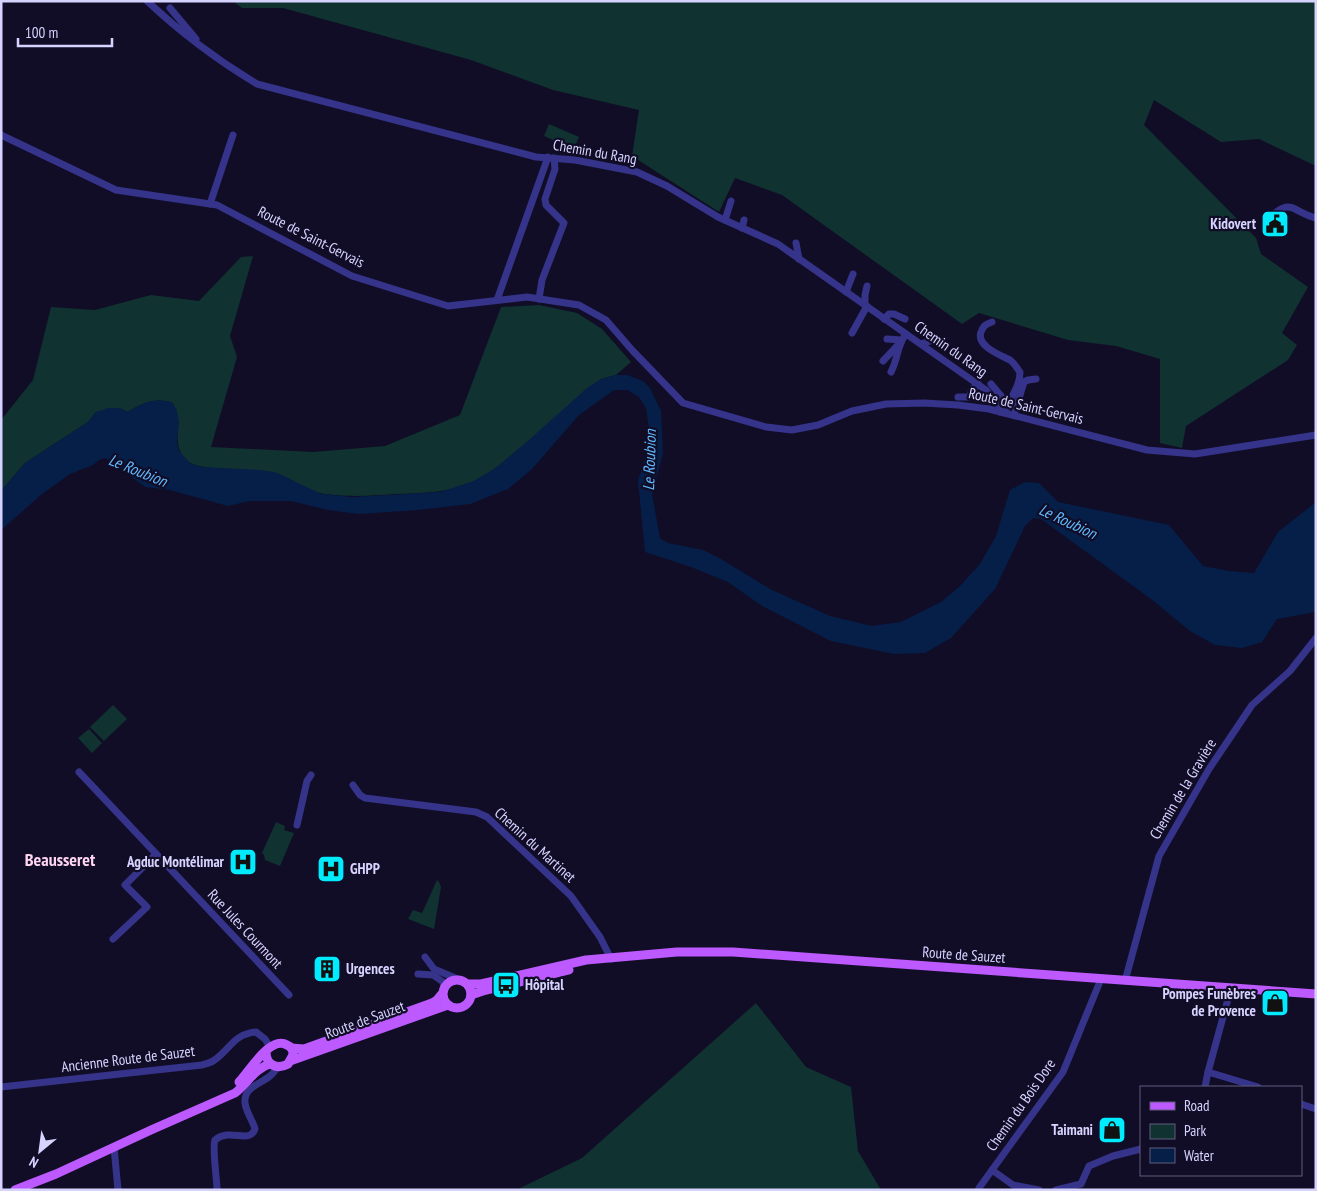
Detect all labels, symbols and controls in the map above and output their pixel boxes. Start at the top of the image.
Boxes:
scale bar [18,15,111,47]
text: 100 m [25,23,58,42]
street label: Chemin du Rang [552,135,639,168]
street label: Route de Saint-Gervais [255,202,368,272]
public building icon: Kidovert [1260,209,1290,239]
place label: Kidovert [1210,214,1257,233]
street label: Chemin du Rang [911,316,992,381]
street label: Route de Saint-Gervais [967,383,1085,428]
water label: Le Roubion [638,428,660,491]
water label: Le Roubion [106,449,171,491]
water label: Le Roubion [1036,499,1101,543]
street label: Chemin de la Gravière [1145,735,1220,843]
street label: Chemin du Martinet [491,803,580,886]
hospital icon: Agduc Montélimar [228,847,258,877]
district label: Beausseret [25,848,96,871]
place label: Agduc Montélimar [126,852,225,871]
hospital icon: GHPP [316,854,346,884]
place label: GHPP [350,859,380,878]
street label: Rue Jules Courmont [204,885,287,972]
street label: Route de Sauzet [922,942,1006,967]
building icon: Urgences [312,954,342,984]
place label: Urgences [346,959,395,978]
bus stop icon: Hôpital [491,970,521,1000]
place label: Hôpital [525,975,564,994]
place label: Pompes Funèbres de Provence [1162,984,1256,1020]
shop icon: Pompes Funèbres de Provence [1260,988,1290,1018]
street label: Route de Sauzet [322,996,407,1043]
street label: Ancienne Route de Sauzet [60,1041,196,1076]
street label: Chemin du Bois Dore [982,1055,1059,1155]
legend [1140,1086,1302,1176]
text: Road [1184,1096,1210,1115]
shop icon: Taimani [1097,1115,1127,1145]
place label: Taimani [1051,1120,1093,1139]
text: Park [1184,1121,1206,1140]
north arrow [15,1126,65,1176]
text: Water [1184,1146,1215,1165]
text: N [26,1153,41,1172]

